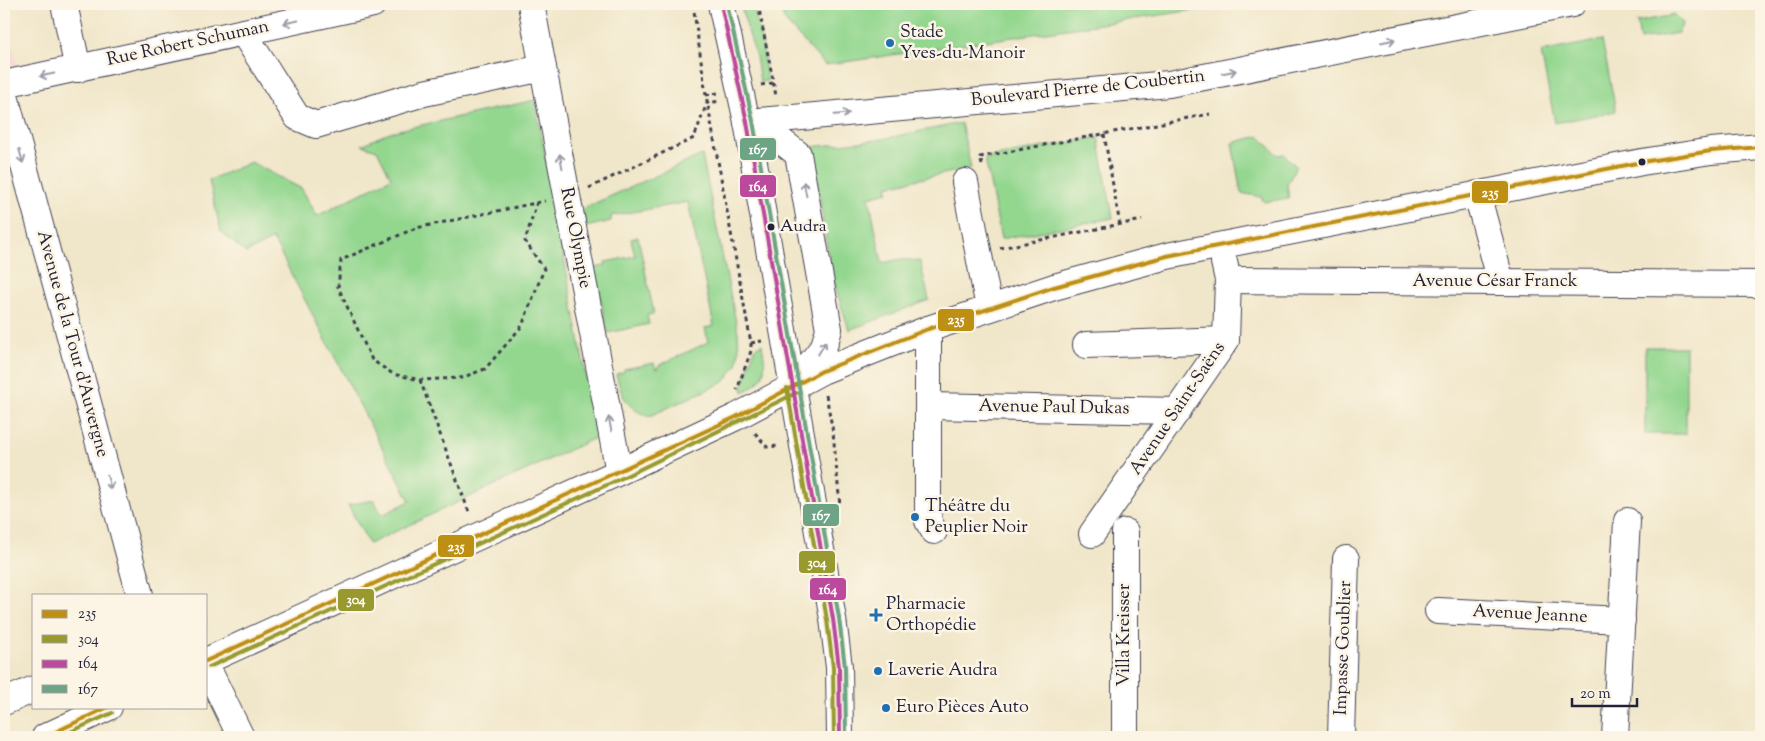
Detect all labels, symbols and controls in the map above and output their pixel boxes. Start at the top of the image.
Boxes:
street label: Rue Robert Schuman [104,14,272,74]
one-way arrow [283,18,299,27]
place label: Stade Yves-du-Manoir [900,20,1025,67]
one-way arrow [1380,35,1396,45]
marker: Stade Yves-du-Manoir [884,37,896,49]
street label: Boulevard Pierre de Coubertin [970,64,1207,114]
one-way arrow [1221,67,1237,77]
one-way arrow [39,71,55,80]
one-way arrow [833,109,849,119]
line badge: 167 [739,137,777,161]
text: 167 [749,141,768,161]
one-way arrow [17,148,26,164]
one-way arrow [555,153,565,169]
unlabelled marker [1637,157,1647,167]
line badge: 164 [739,174,777,198]
text: 164 [749,178,767,198]
line badge: 235 [1471,180,1509,204]
one-way arrow [800,181,810,197]
text: 235 [1482,184,1499,204]
street label: Rue Olympie [552,185,598,291]
place label: Audra [780,215,827,239]
marker: Audra [766,222,776,232]
street label: Avenue de la Tour d'Auvergne [29,228,115,460]
street label: Avenue César Franck [1412,269,1578,295]
line badge: 235 [937,308,975,332]
text: 235 [948,311,965,331]
street label: Avenue Saint-Saëns [1124,337,1232,481]
one-way arrow [817,341,827,355]
street label: Avenue Paul Dukas [978,394,1130,422]
one-way arrow [605,416,614,432]
one-way arrow [105,474,114,490]
place label: Théâtre du Peuplier Noir [925,494,1028,541]
line badge: 167 [802,503,840,527]
text: 167 [812,507,831,527]
marker: Théâtre du Peuplier Noir [909,511,921,523]
line badge: 235 [437,534,475,558]
text: 235 [448,538,465,558]
line badge: 304 [798,550,836,574]
text: 304 [807,554,827,574]
line badge: 164 [809,577,847,601]
street label: Impasse Goublier [1329,580,1359,716]
text: 164 [819,581,837,601]
street label: Villa Kreisser [1112,583,1138,686]
line badge: 304 [337,588,375,612]
text: 304 [346,591,366,611]
place label: Pharmacie Orthopédie [886,592,976,639]
legend [32,594,208,708]
street label: Avenue Jeanne [1472,599,1588,631]
text: 235 [78,604,96,625]
marker: Pharmacie Orthopédie [870,609,882,621]
text: 304 [78,630,99,651]
text: 164 [78,654,98,675]
place label: Laverie Audra [888,658,998,684]
marker: Laverie Audra [872,665,884,677]
scale bar [1572,676,1638,708]
text: 167 [78,680,99,701]
text: 20 m [1580,684,1611,705]
place label: Euro Pièces Auto [896,695,1029,721]
marker: Euro Pièces Auto [880,702,892,714]

